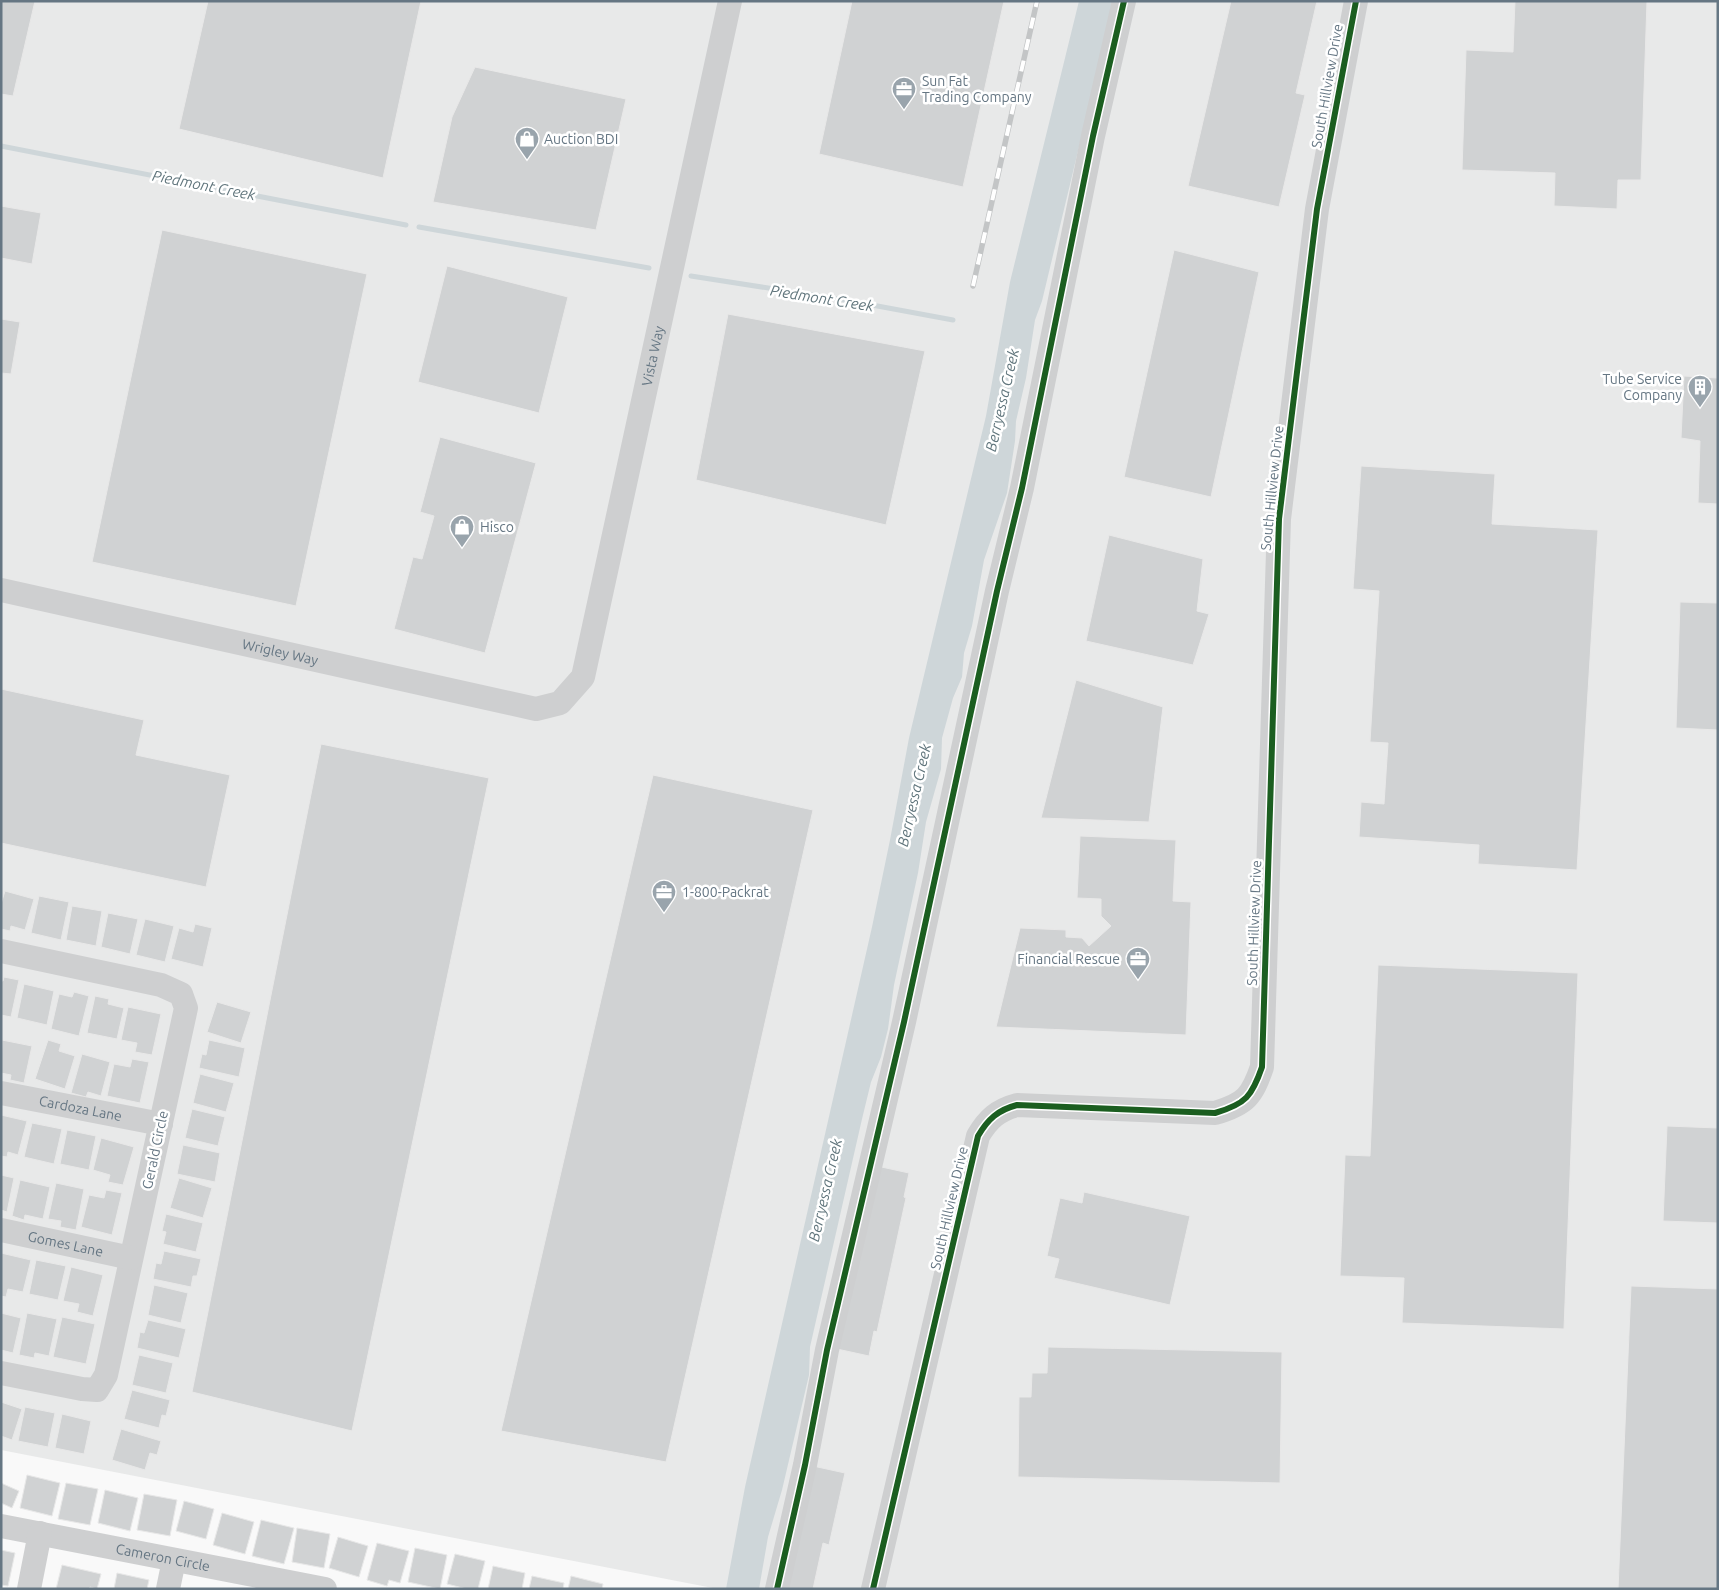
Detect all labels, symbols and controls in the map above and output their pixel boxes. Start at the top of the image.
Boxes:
street label: South Hillview Drive [1308,23,1346,149]
place label: Sun Fat Trading Company [922,73,1032,105]
office icon: Sun Fat Trading Company [891,76,917,110]
shop icon: Auction BDI [514,126,540,160]
place label: Auction BDI [544,131,618,147]
water label: Piedmont Creek [151,167,257,203]
water label: Piedmont Creek [769,281,875,315]
street label: Vista Way [638,324,667,388]
water label: Berryessa Creek [982,347,1022,453]
place label: Tube Service Company [1602,371,1682,403]
building icon: Tube Service Company [1687,374,1713,408]
street label: South Hillview Drive [1257,425,1287,551]
shop icon: Hisco [449,514,475,548]
place label: Hisco [480,519,514,535]
street label: Wrigley Way [241,636,320,668]
water label: Berryessa Creek [894,742,934,848]
street label: South Hillview Drive [1244,860,1264,986]
office icon: 1-800-Packrat [651,879,677,913]
place label: 1-800-Packrat [682,884,769,900]
office icon: Financial Rescue [1125,946,1151,980]
place label: Financial Rescue [1017,951,1120,967]
street label: Cardoza Lane [38,1093,123,1124]
street label: Gerald Circle [139,1109,171,1191]
water label: Berryessa Creek [805,1137,845,1243]
street label: South Hillview Drive [927,1145,971,1271]
street label: Gomes Lane [26,1228,105,1260]
street label: Cameron Circle [115,1541,211,1574]

